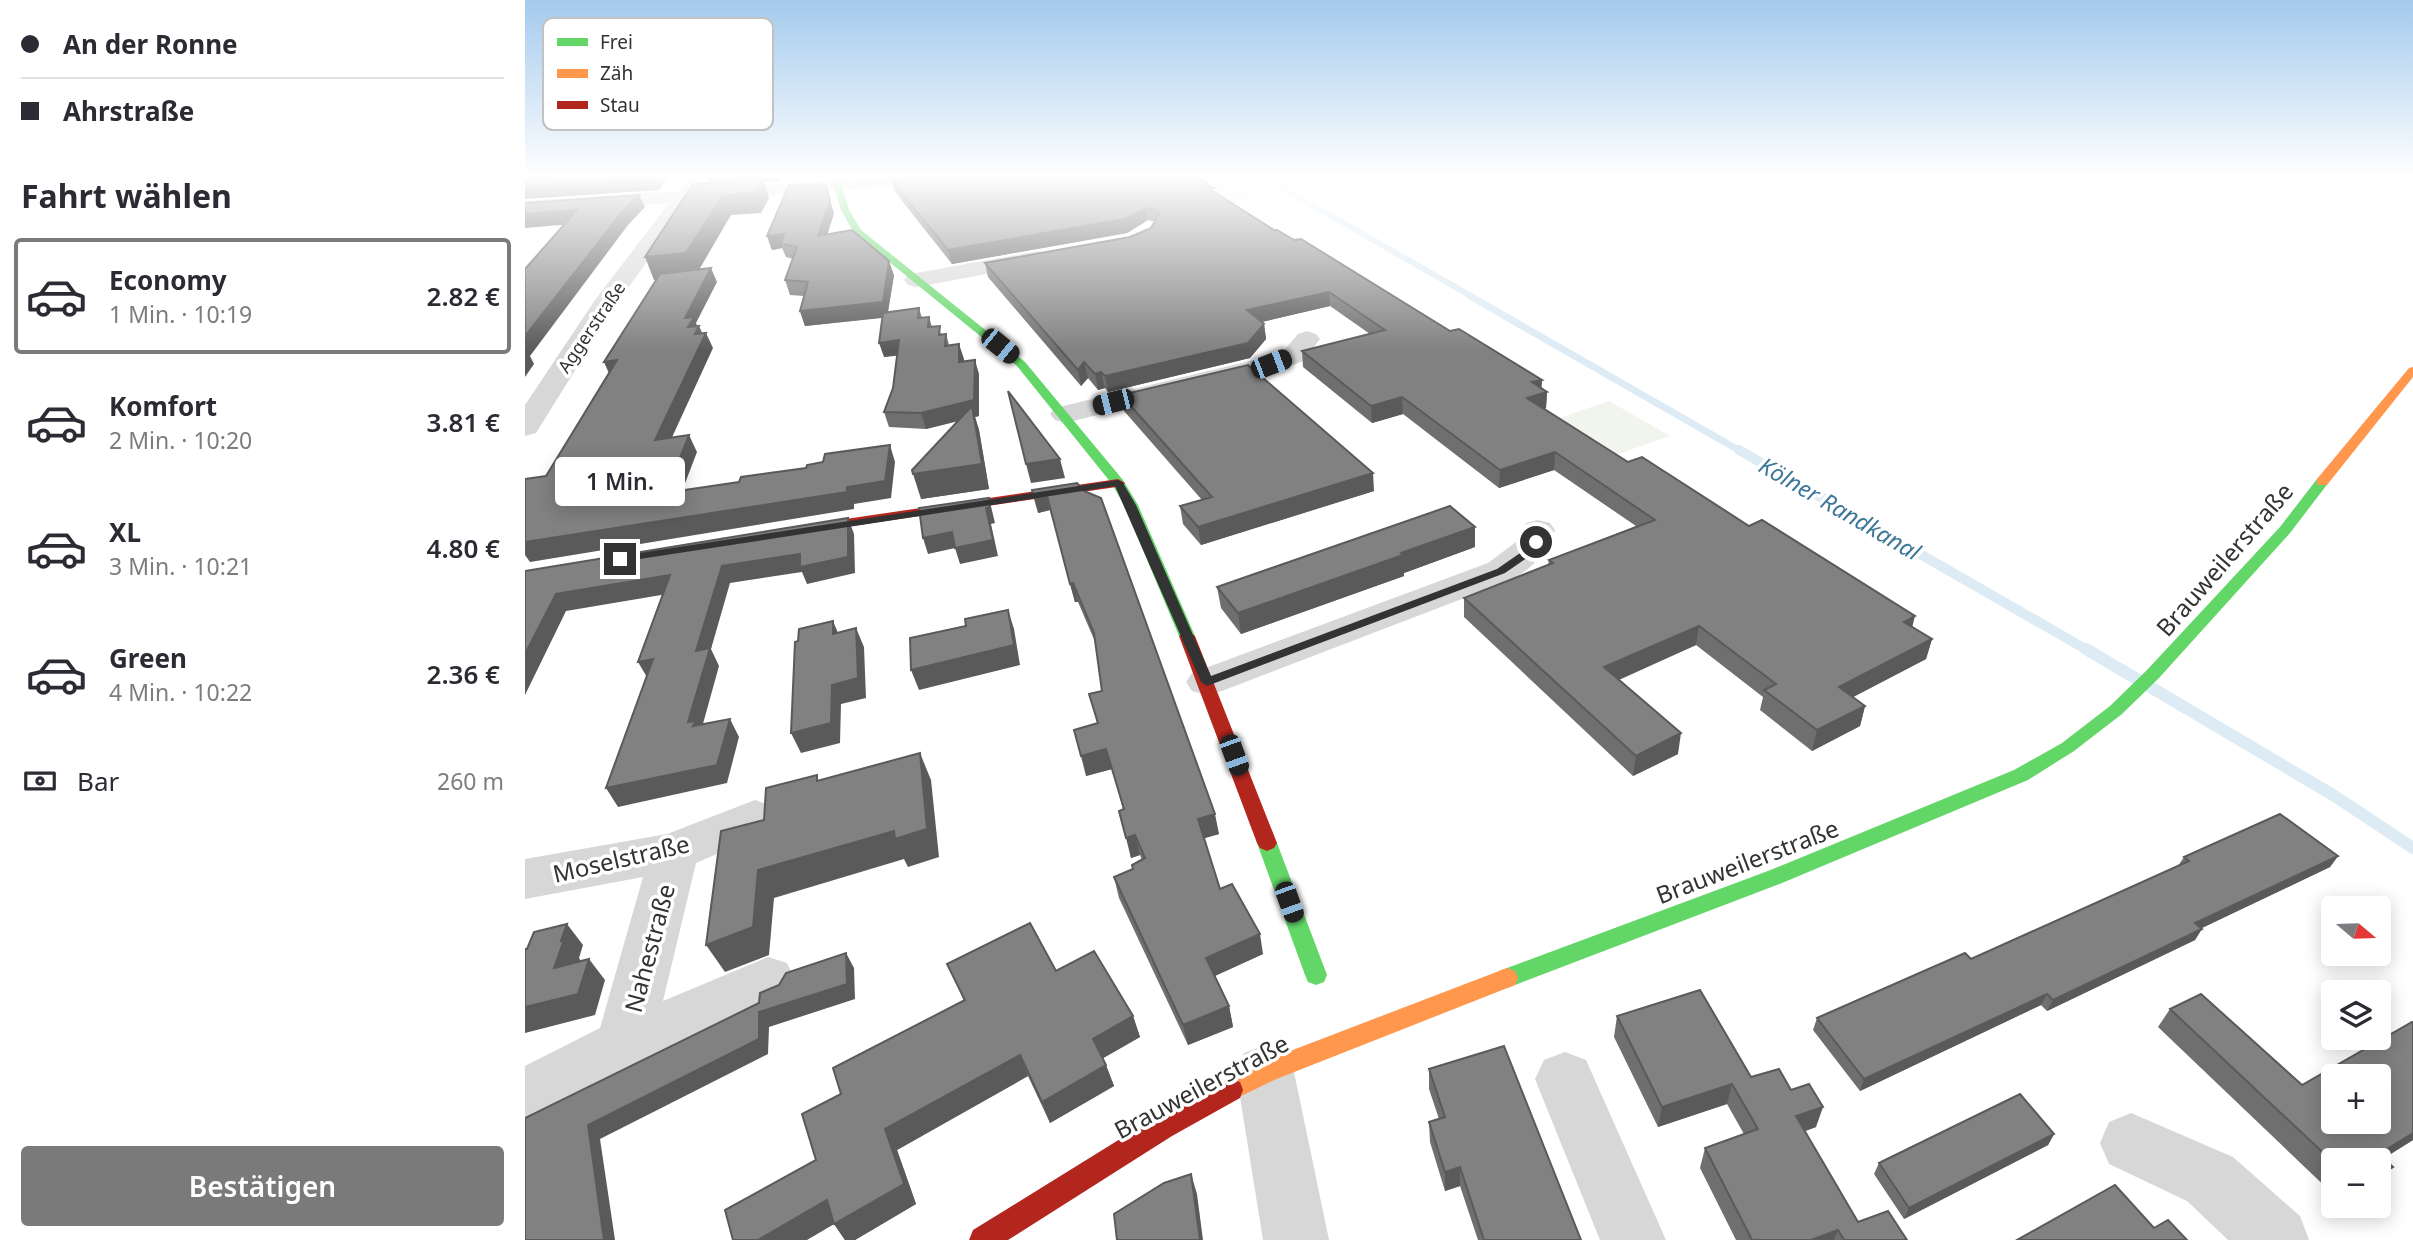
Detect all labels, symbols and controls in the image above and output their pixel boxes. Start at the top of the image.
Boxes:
legend [543,18,773,130]
text: An der Ronne [63,26,238,62]
text: Frei [600,29,633,55]
text: Zäh [600,60,633,86]
text: Stau [600,92,640,118]
text: Ahrstraße [63,93,194,129]
text: Fahrt wählen [21,174,232,217]
text: Economy [109,262,227,298]
icon: car [25,265,88,328]
street label: Aggerstraße [552,277,630,377]
text: 2.82 € [427,278,500,314]
text: 1 Min. · 10:19 [109,298,252,330]
car [978,325,1023,367]
car [1248,347,1295,381]
car [1091,387,1136,417]
text: Komfort [109,388,217,424]
icon: car [25,391,88,454]
text: 3.81 € [427,404,500,440]
text: 2 Min. · 10:20 [109,424,252,456]
water label: Kölner Randkanal [1753,449,1927,568]
callout: 1 Min. [555,458,685,506]
text: 1 Min. [586,465,654,497]
street label: Brauweilerstraße [2148,475,2300,643]
text: XL [109,514,141,550]
icon: car [25,517,88,580]
route start [1520,526,1552,558]
text: 4.80 € [427,530,500,566]
route end [604,543,636,575]
text: 3 Min. · 10:21 [109,550,252,582]
text: Green [109,640,187,676]
icon: car [25,643,88,706]
text: 2.36 € [427,656,500,692]
text: 4 Min. · 10:22 [109,676,252,708]
car [1217,732,1252,778]
icon: cash [21,762,59,800]
text: Bar [77,763,119,799]
text: 260 m [437,765,504,797]
street label: Brauweilerstraße [1651,811,1843,911]
street label: Moselstraße [549,826,693,890]
car [1272,879,1307,925]
street label: Nahestraße [616,880,682,1016]
north arrow [2321,896,2391,966]
map controls [2321,896,2391,1218]
button: layers [2321,980,2391,1050]
street label: Brauweilerstraße [1108,1026,1294,1146]
button: + [2321,1064,2391,1134]
button: Bestätigen [21,1146,504,1226]
button: − [2321,1148,2391,1218]

